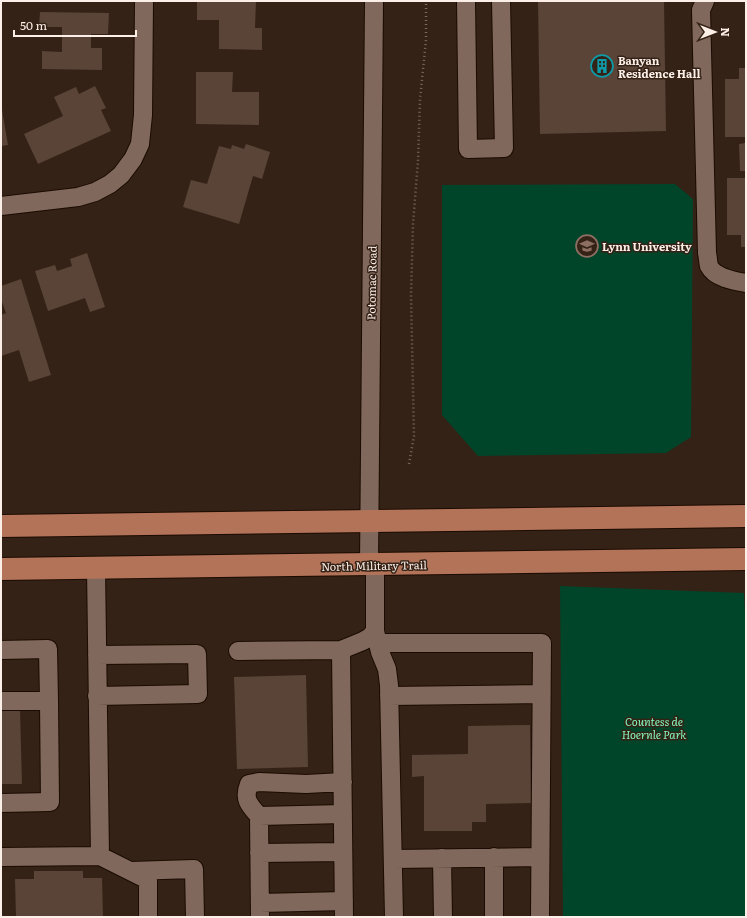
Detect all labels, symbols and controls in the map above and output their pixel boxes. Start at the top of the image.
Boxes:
scale bar [14,12,136,38]
north arrow [695,12,735,52]
text: 50 m [20,16,47,34]
text: N [718,27,734,37]
place label: Banyan Residence Hall [618,52,700,81]
building icon: Banyan Residence Hall [589,53,615,79]
school or university icon: Lynn University [574,233,600,259]
place label: Lynn University [602,238,692,254]
street label: Potomac Road [362,245,380,320]
street label: North Military Trail [321,556,427,574]
park label: Countess de Hoernle Park [622,713,686,742]

